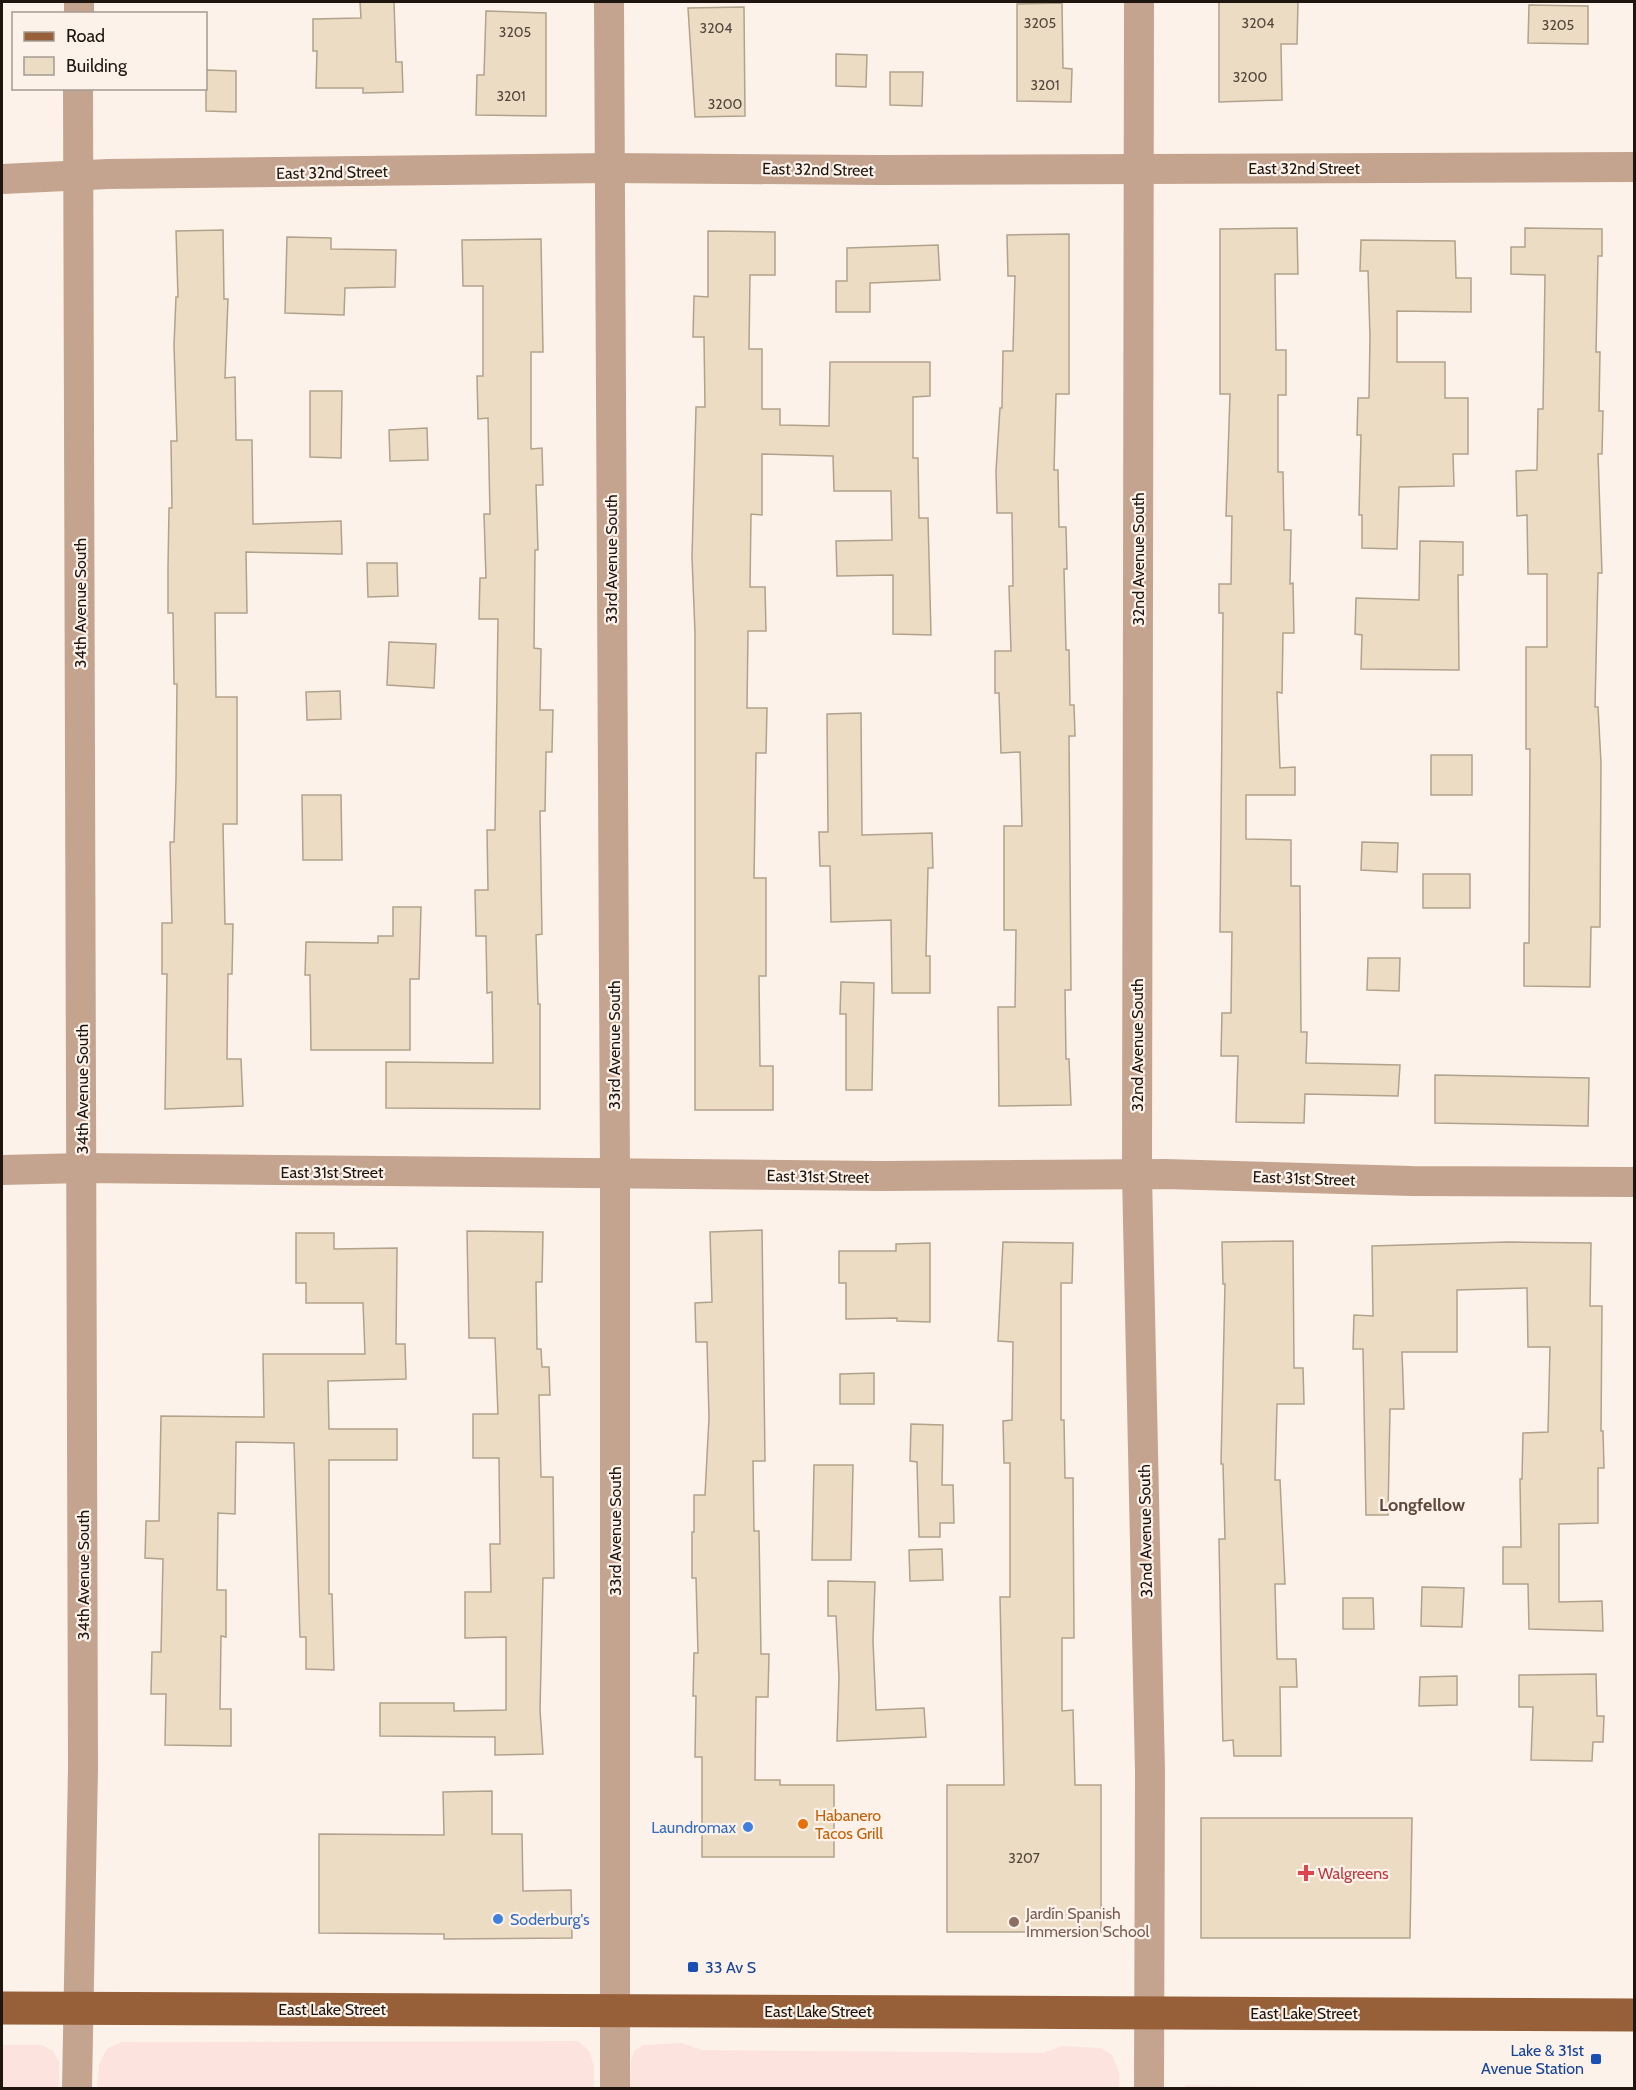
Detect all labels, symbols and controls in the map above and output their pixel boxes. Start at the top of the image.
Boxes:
legend [12,12,207,90]
house number: 3205 [1024,14,1056,32]
house number: 3204 [1242,14,1274,32]
house number: 3205 [1542,16,1574,34]
house number: 3204 [700,19,732,37]
house number: 3205 [499,23,531,41]
text: Road [66,25,105,47]
text: Building [66,55,128,77]
house number: 3200 [1233,68,1267,86]
house number: 3201 [1030,76,1060,94]
house number: 3201 [496,87,526,105]
house number: 3200 [708,95,742,113]
street label: East 32nd Street [762,159,875,180]
street label: East 32nd Street [1248,159,1360,178]
street label: East 32nd Street [276,162,389,183]
street label: 32nd Avenue South [1129,492,1148,626]
street label: 33rd Avenue South [602,494,621,624]
street label: 34th Avenue South [71,538,90,668]
street label: 32nd Avenue South [1128,978,1147,1112]
street label: 33rd Avenue South [605,980,624,1110]
street label: 34th Avenue South [73,1024,92,1154]
street label: East 31st Street [281,1163,384,1182]
street label: East 31st Street [766,1166,870,1187]
street label: East 31st Street [1252,1167,1356,1190]
street label: 32nd Avenue South [1135,1464,1156,1598]
street label: 33rd Avenue South [606,1466,625,1596]
district label: Longfellow [1379,1494,1465,1516]
street label: 34th Avenue South [74,1510,93,1640]
place label: Habanero Tacos Grill [815,1806,883,1843]
marker: Habanero Tacos Grill [796,1817,810,1831]
place label: Laundromax [651,1818,736,1837]
marker: Laundromax [741,1820,755,1834]
house number: 3207 [1008,1849,1040,1867]
place label: Walgreens [1318,1864,1389,1883]
marker: Walgreens [1299,1866,1313,1880]
place label: Jardín Spanish Immersion School [1025,1904,1149,1941]
place label: Soderburg's [510,1910,590,1929]
marker: Soderburg's [491,1912,505,1926]
marker: Jardín Spanish Immersion School [1007,1915,1021,1929]
place label: 33 Av S [705,1958,756,1977]
marker: 33 Av S [686,1960,700,1974]
street label: East Lake Street [278,2000,386,2019]
street label: East Lake Street [764,2002,872,2021]
street label: East Lake Street [1250,2004,1358,2023]
place label: Lake & 31st Avenue Station [1481,2041,1585,2078]
marker: Lake & 31st Avenue Station [1589,2052,1603,2066]

